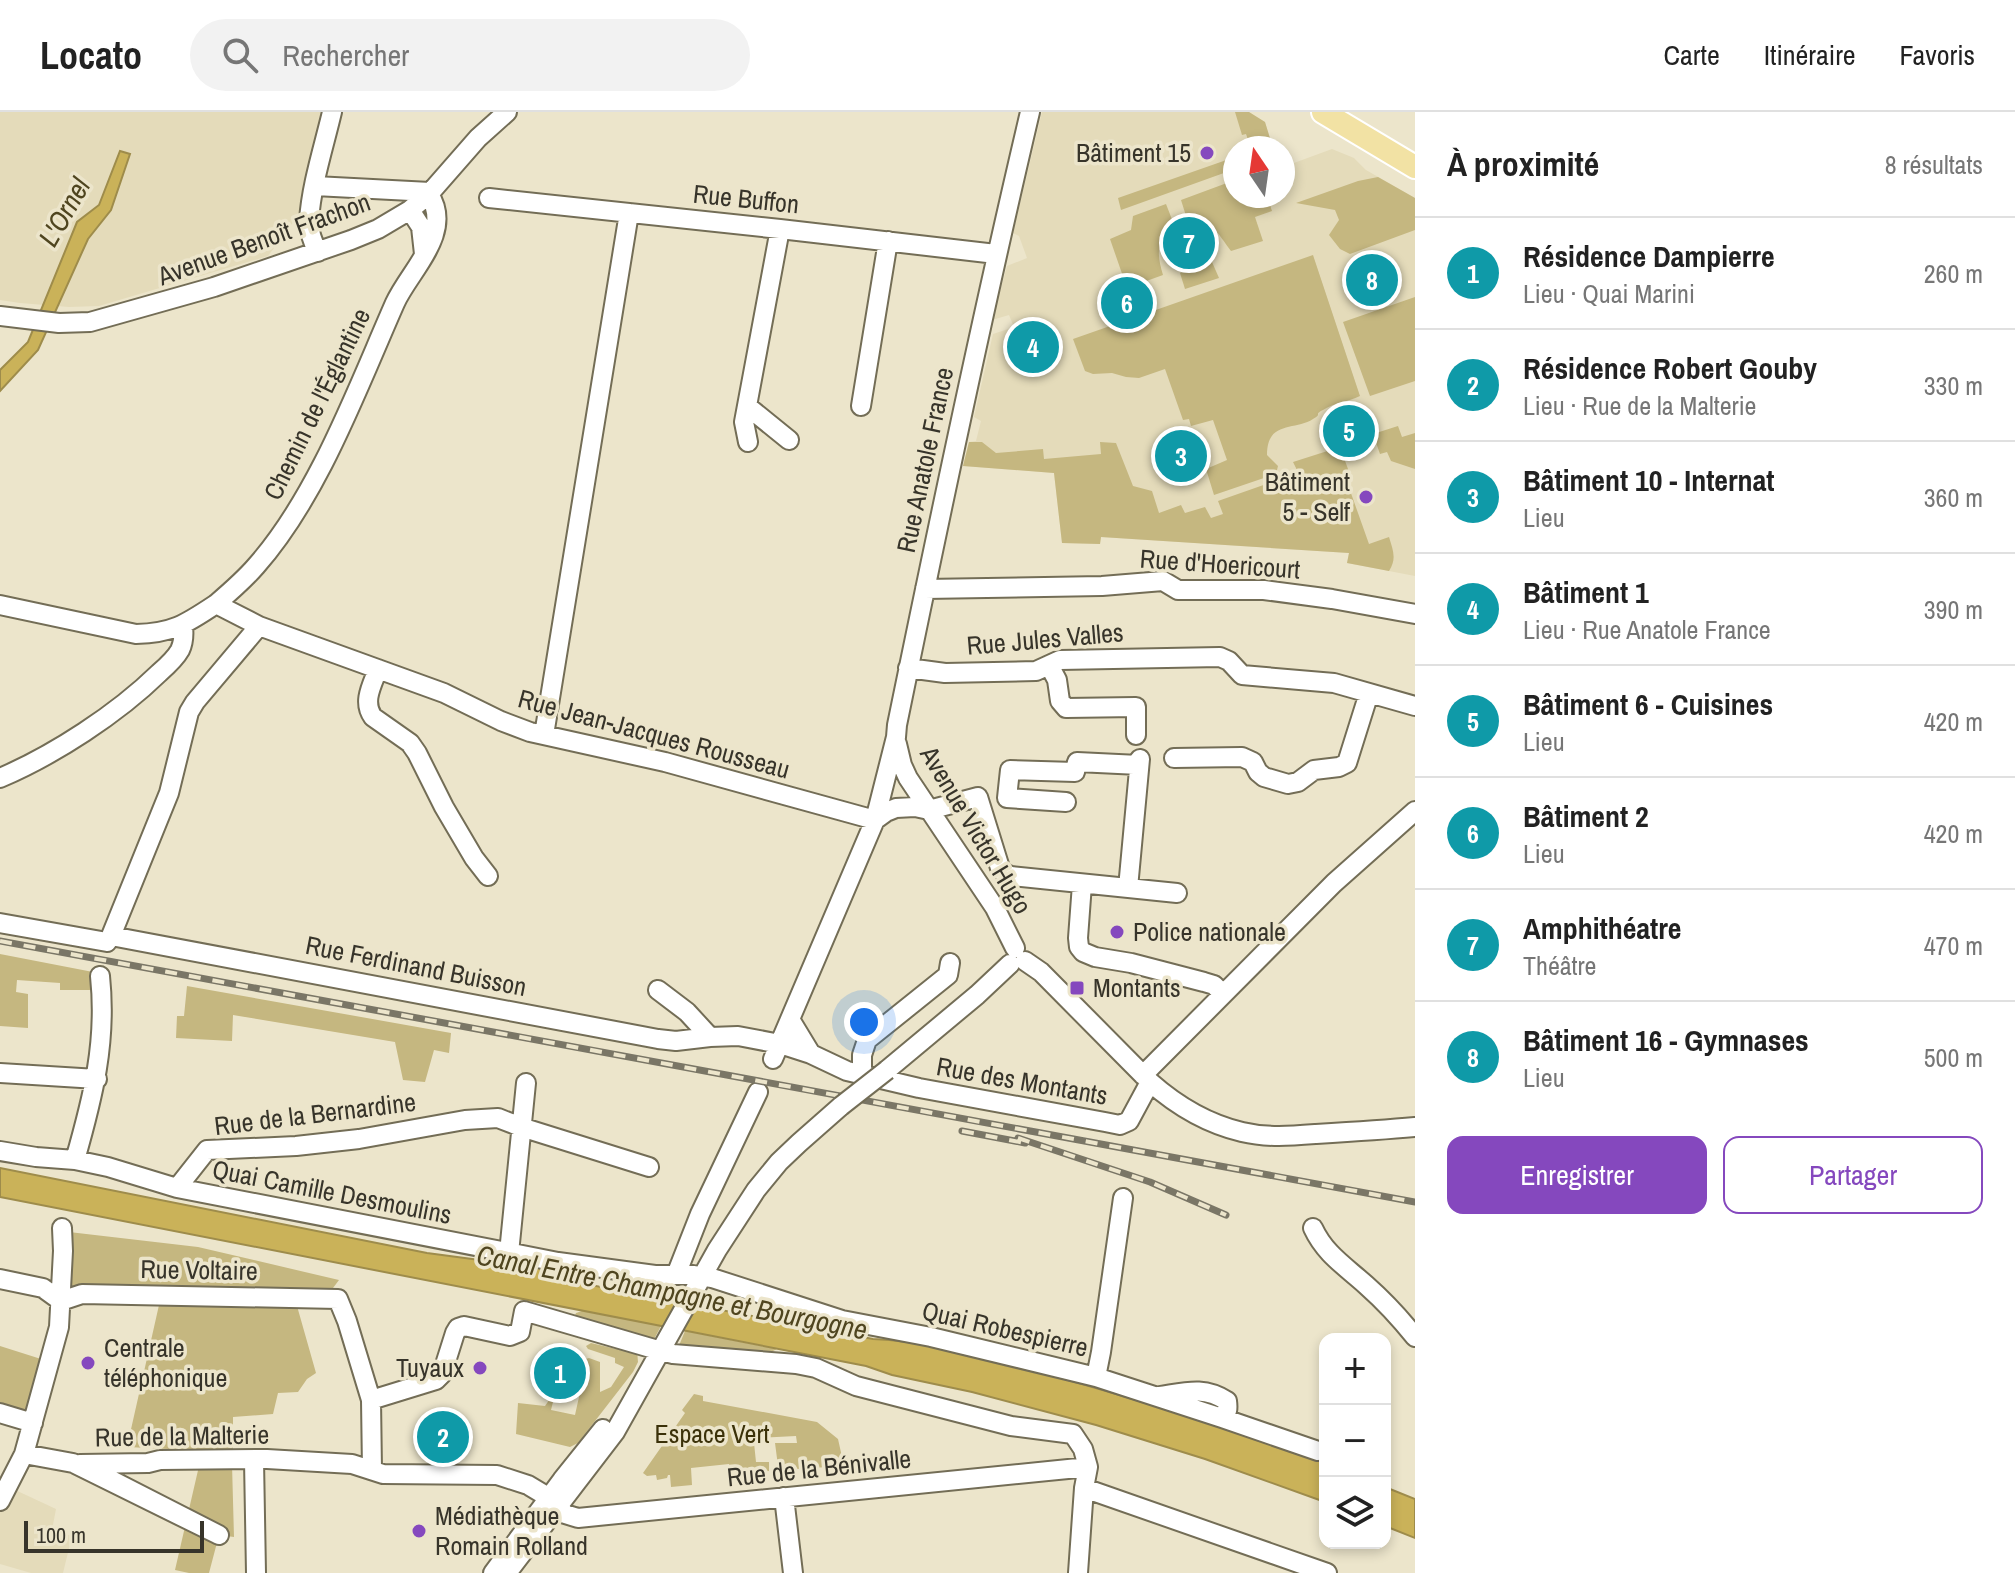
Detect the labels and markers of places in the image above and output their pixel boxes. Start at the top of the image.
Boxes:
place label: Bâtiment 15 [1076,135,1191,170]
marker: Bâtiment 15 [1198,144,1216,162]
pin: 7 [1163,213,1215,273]
pin: 8 [1346,250,1398,310]
pin: 6 [1101,273,1153,333]
pin: 4 [1007,317,1059,377]
pin: 5 [1323,401,1375,461]
pin: 3 [1155,426,1207,486]
place label: Bâtiment 5 - Self [1265,464,1350,529]
marker: Bâtiment 5 - Self [1357,488,1375,506]
place label: Police nationale [1133,914,1286,949]
marker: Police nationale [1108,923,1126,941]
place label: Montants [1093,970,1181,1005]
marker: Montants [1068,979,1086,997]
place label: Centrale téléphonique [104,1330,227,1395]
pin: 1 [534,1343,586,1403]
place label: Tuyaux [396,1350,464,1385]
marker: Centrale téléphonique [79,1354,97,1372]
marker: Tuyaux [471,1359,489,1377]
pin: 2 [417,1407,469,1467]
place label: Médiathèque Romain Rolland [435,1498,588,1563]
marker: Médiathèque Romain Rolland [410,1522,428,1540]

